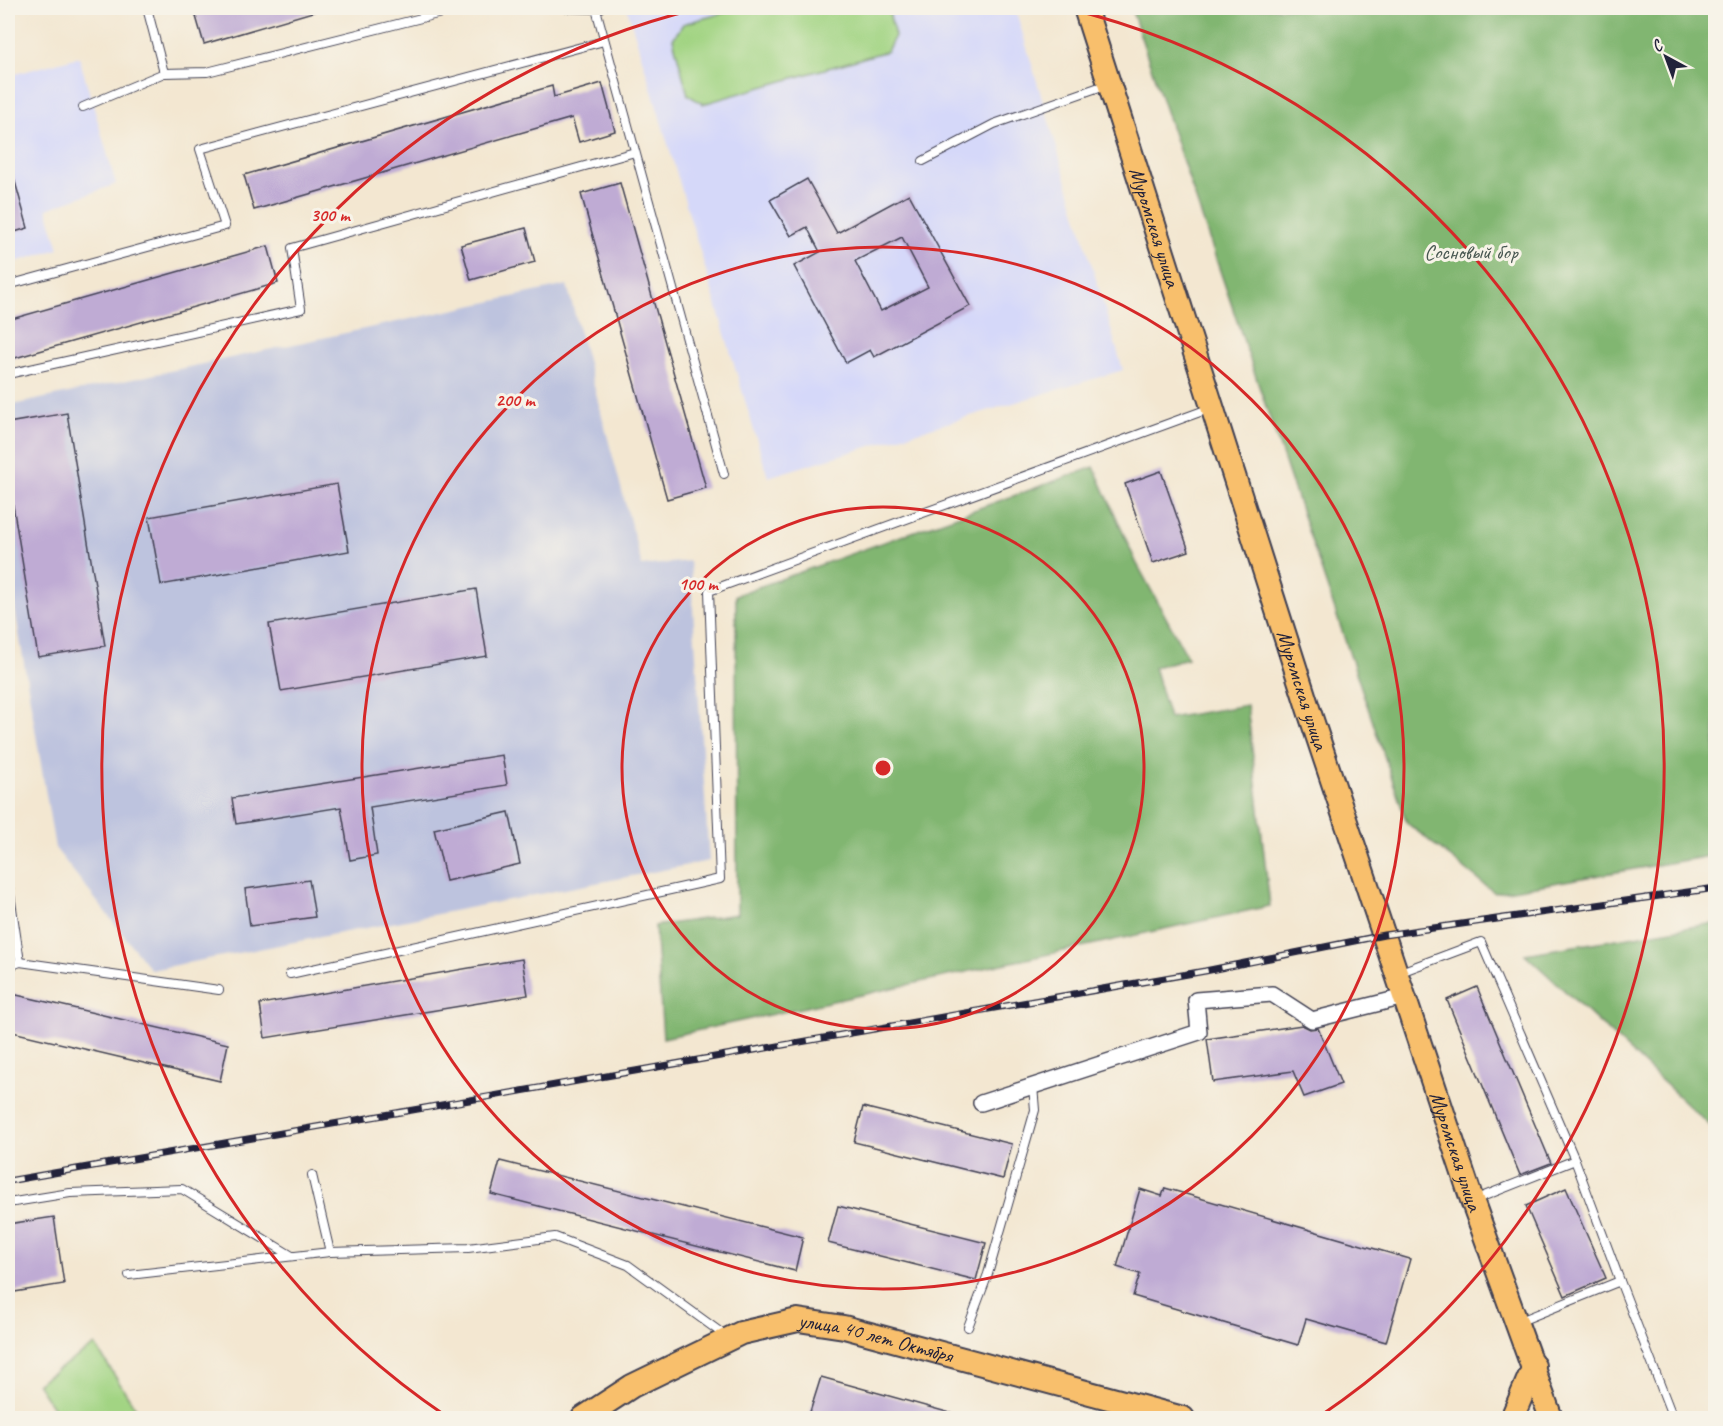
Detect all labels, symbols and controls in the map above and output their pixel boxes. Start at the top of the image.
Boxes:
north arrow [1636,27,1696,87]
text: С [1647,35,1668,57]
street label: Муромская улица [1124,164,1187,292]
text: 300 m [311,204,351,226]
park label: Сосновый бор [1424,239,1519,265]
text: 200 m [496,389,536,411]
text: 100 m [679,573,719,595]
street label: Муромская улица [1271,627,1335,755]
centre of rings [873,758,893,778]
street label: Муромская улица [1424,1088,1489,1216]
street label: улица 40 лет Октября [795,1307,957,1369]

